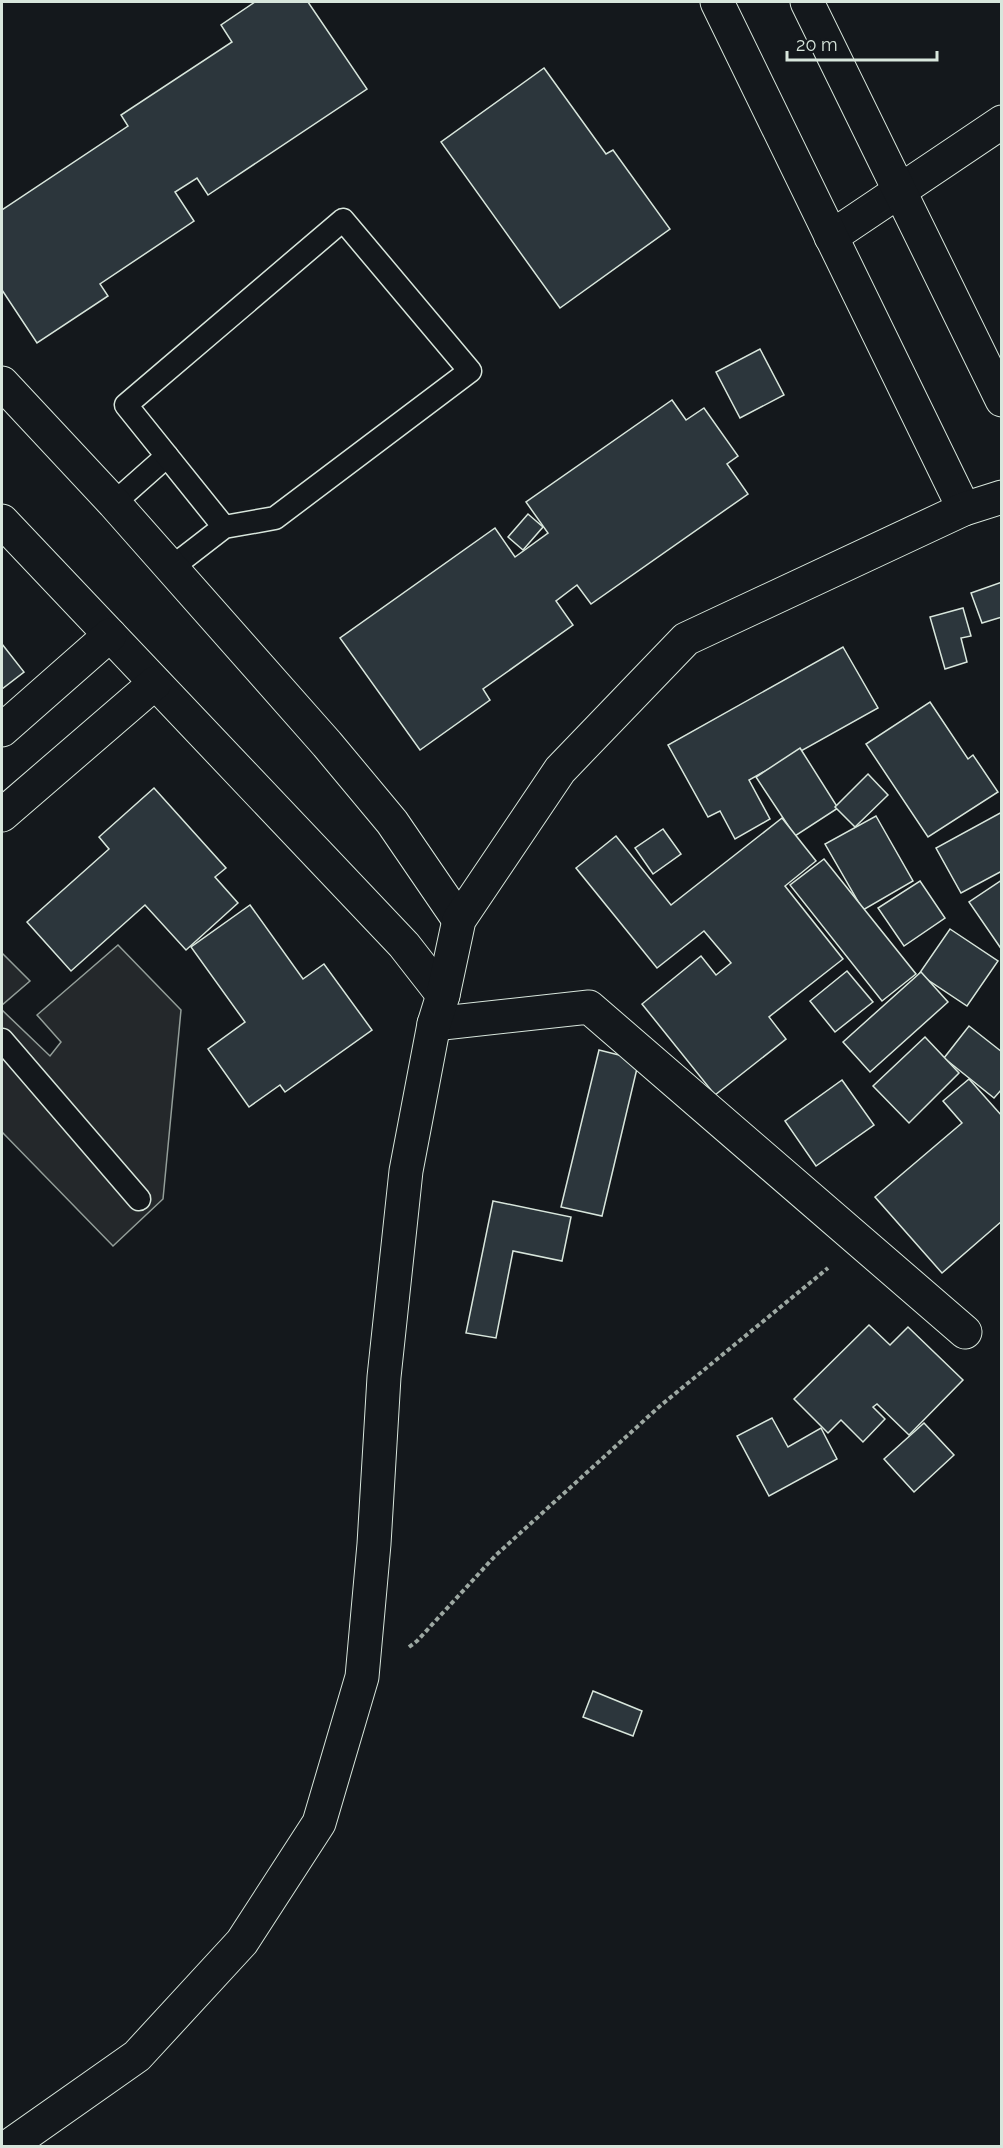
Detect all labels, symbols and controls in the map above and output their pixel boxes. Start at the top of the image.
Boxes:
scale bar [787,24,937,62]
text: 20 m [796,34,838,55]

